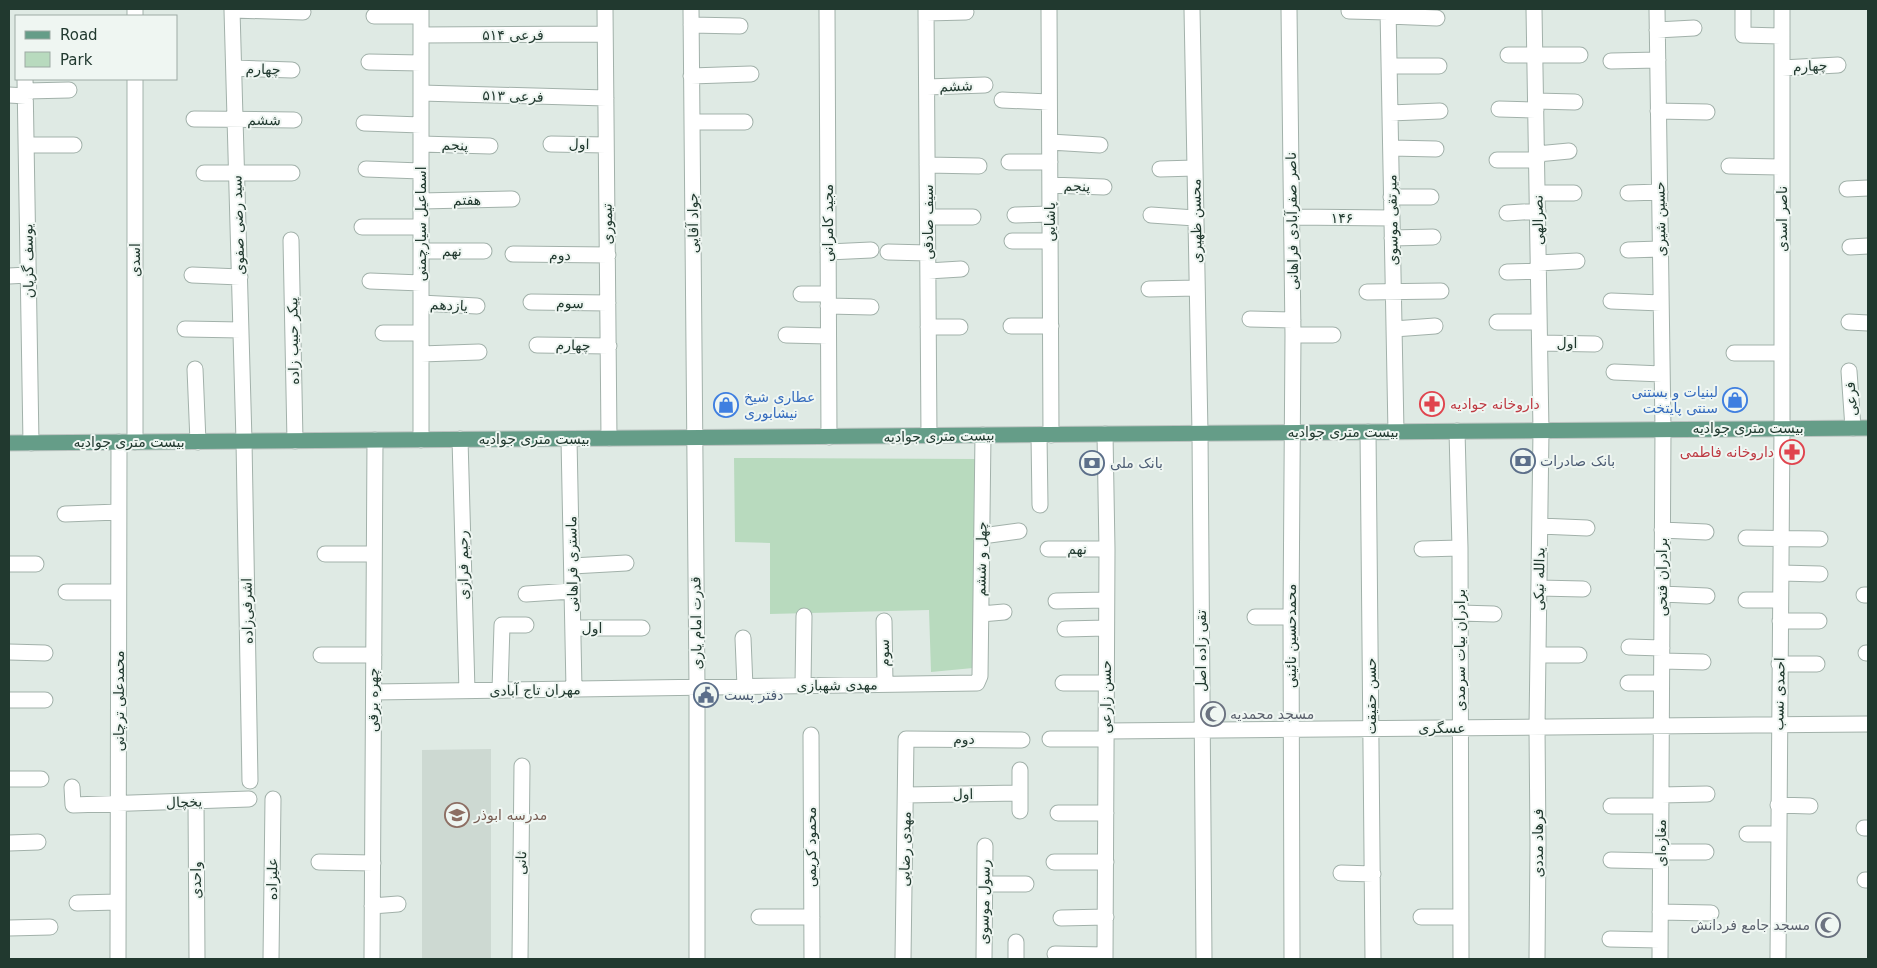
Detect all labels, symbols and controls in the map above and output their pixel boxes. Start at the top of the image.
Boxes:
legend [15,15,178,80]
text: Road [60,26,98,44]
street label: فرعی ۵۱۴ [482,27,544,44]
text: Park [60,51,93,69]
street label: چهارم [1792,57,1828,76]
street label: چهارم [245,61,281,78]
street label: ششم [939,77,973,96]
street label: فرعی ۵۱۳ [482,87,544,106]
street label: ششم [247,112,281,129]
street label: اول [568,136,590,153]
street label: پنجم [441,137,469,154]
street label: ناصر صفرآبادی فراهانی [1283,152,1302,290]
street label: اسماعیل سیارچمنی [413,166,430,282]
street label: میرتقی موسوی [1383,174,1402,266]
street label: سید رضی صفوی [228,175,249,275]
street label: پنجم [1063,178,1091,195]
street label: محسن ظهیری [1187,179,1206,263]
street label: حسین شیری [1651,181,1670,257]
street label: مجید کامرانی [820,184,837,262]
street label: سیف صادقی [920,184,936,260]
street label: ناصر اسدی [1774,186,1791,252]
street label: هفتم [453,192,481,209]
street label: جواد آقایی [684,192,703,254]
street label: نصرالهی [1530,195,1547,245]
street label: پاشایی [1042,202,1059,242]
street label: تیموری [599,203,616,245]
street label: ۱۴۶ [1331,210,1353,226]
street label: یوسف گزیان [19,223,38,298]
street label: اسدی [127,243,143,277]
street label: نهم [442,243,462,260]
street label: دوم [549,247,571,264]
street label: سوم [556,295,584,312]
street label: یازدهم [430,296,468,315]
street label: پیکر حبیب زاده [284,297,303,385]
street label: اول [1557,335,1577,352]
street label: چهارم [555,337,591,354]
street label: فرعی [1842,381,1861,417]
place label: لبنیات و بستنی سنتی پایتخت [1631,384,1718,417]
shop icon: لبنیات و بستنی سنتی پایتخت [1722,387,1748,413]
place label: عطاری شیخ نیشابوری [744,389,815,422]
pharmacy icon: داروخانه جوادیه [1419,391,1445,417]
shop icon: عطاری شیخ نیشابوری [713,392,739,418]
place label: داروخانه جوادیه [1450,396,1540,413]
street label: بیست متری جوادیه [1692,420,1804,437]
street label: بیست متری جوادیه [1287,424,1399,441]
street label: بیست متری جوادیه [883,427,995,446]
street label: بیست متری جوادیه [478,431,590,448]
street label: بیست متری جوادیه [73,434,185,451]
pharmacy icon: داروخانه فاطمی [1779,439,1805,465]
place label: داروخانه فاطمی [1680,444,1774,461]
bank icon: بانک صادرات [1510,448,1536,474]
bank icon: بانک ملی [1079,450,1105,476]
place label: بانک صادرات [1540,453,1615,470]
place label: بانک ملی [1110,455,1163,471]
street label: ماستری فراهانی [563,516,582,612]
street label: چهل و ششم [972,521,991,597]
street label: رحیم فرازی [454,530,473,600]
street label: برادران فتحی [1654,538,1671,616]
street label: نهم [1067,541,1087,558]
street label: یدالله نیکی [1530,547,1548,611]
street label: قدرت امام یاری [687,576,706,670]
street label: اشرفی‌زاده [238,578,257,644]
street label: محمدحسین نائینی [1283,584,1300,688]
street label: برادران بیات سرمدی [1452,589,1469,711]
street label: تقی زاده اصل [1193,610,1210,692]
street label: اول [582,620,602,637]
street label: سوم [876,639,893,667]
street label: محمدعلی ترچانی [111,650,128,752]
street label: حسن حقیقت [1363,657,1380,735]
street label: احمدی نسب [1770,657,1788,731]
street label: حسن زارعی [1098,660,1115,734]
street label: چهره برقی [365,668,382,732]
street label: مهدی شهبازی [796,676,878,695]
street label: مهران تاج آبادی [489,681,581,700]
public building icon: دفتر پست [693,682,719,708]
place label: دفتر پست [724,687,783,704]
mosque icon: مسجد محمدیه [1200,701,1226,727]
place label: مسجد محمدیه [1230,706,1314,722]
street label: عسگری [1418,720,1466,737]
street label: دوم [953,731,975,748]
street label: اول [952,786,974,803]
street label: یخچال [166,793,203,812]
school or university icon: مدرسه ابوذر [444,802,470,828]
place label: مدرسه ابوذر [473,807,547,824]
street label: محمود کریمی [803,807,820,887]
street label: فرهاد مددی [1530,809,1547,877]
street label: مهدی رضایی [896,811,915,887]
street label: مغازه‌ای [1653,819,1670,867]
street label: ثانی [513,851,529,875]
street label: علیزاده [264,858,281,900]
street label: رسول موسوی [975,859,994,945]
street label: واحدی [188,861,205,899]
mosque icon: مسجد جامع فردانش [1815,912,1841,938]
place label: مسجد جامع فردانش [1691,917,1810,934]

